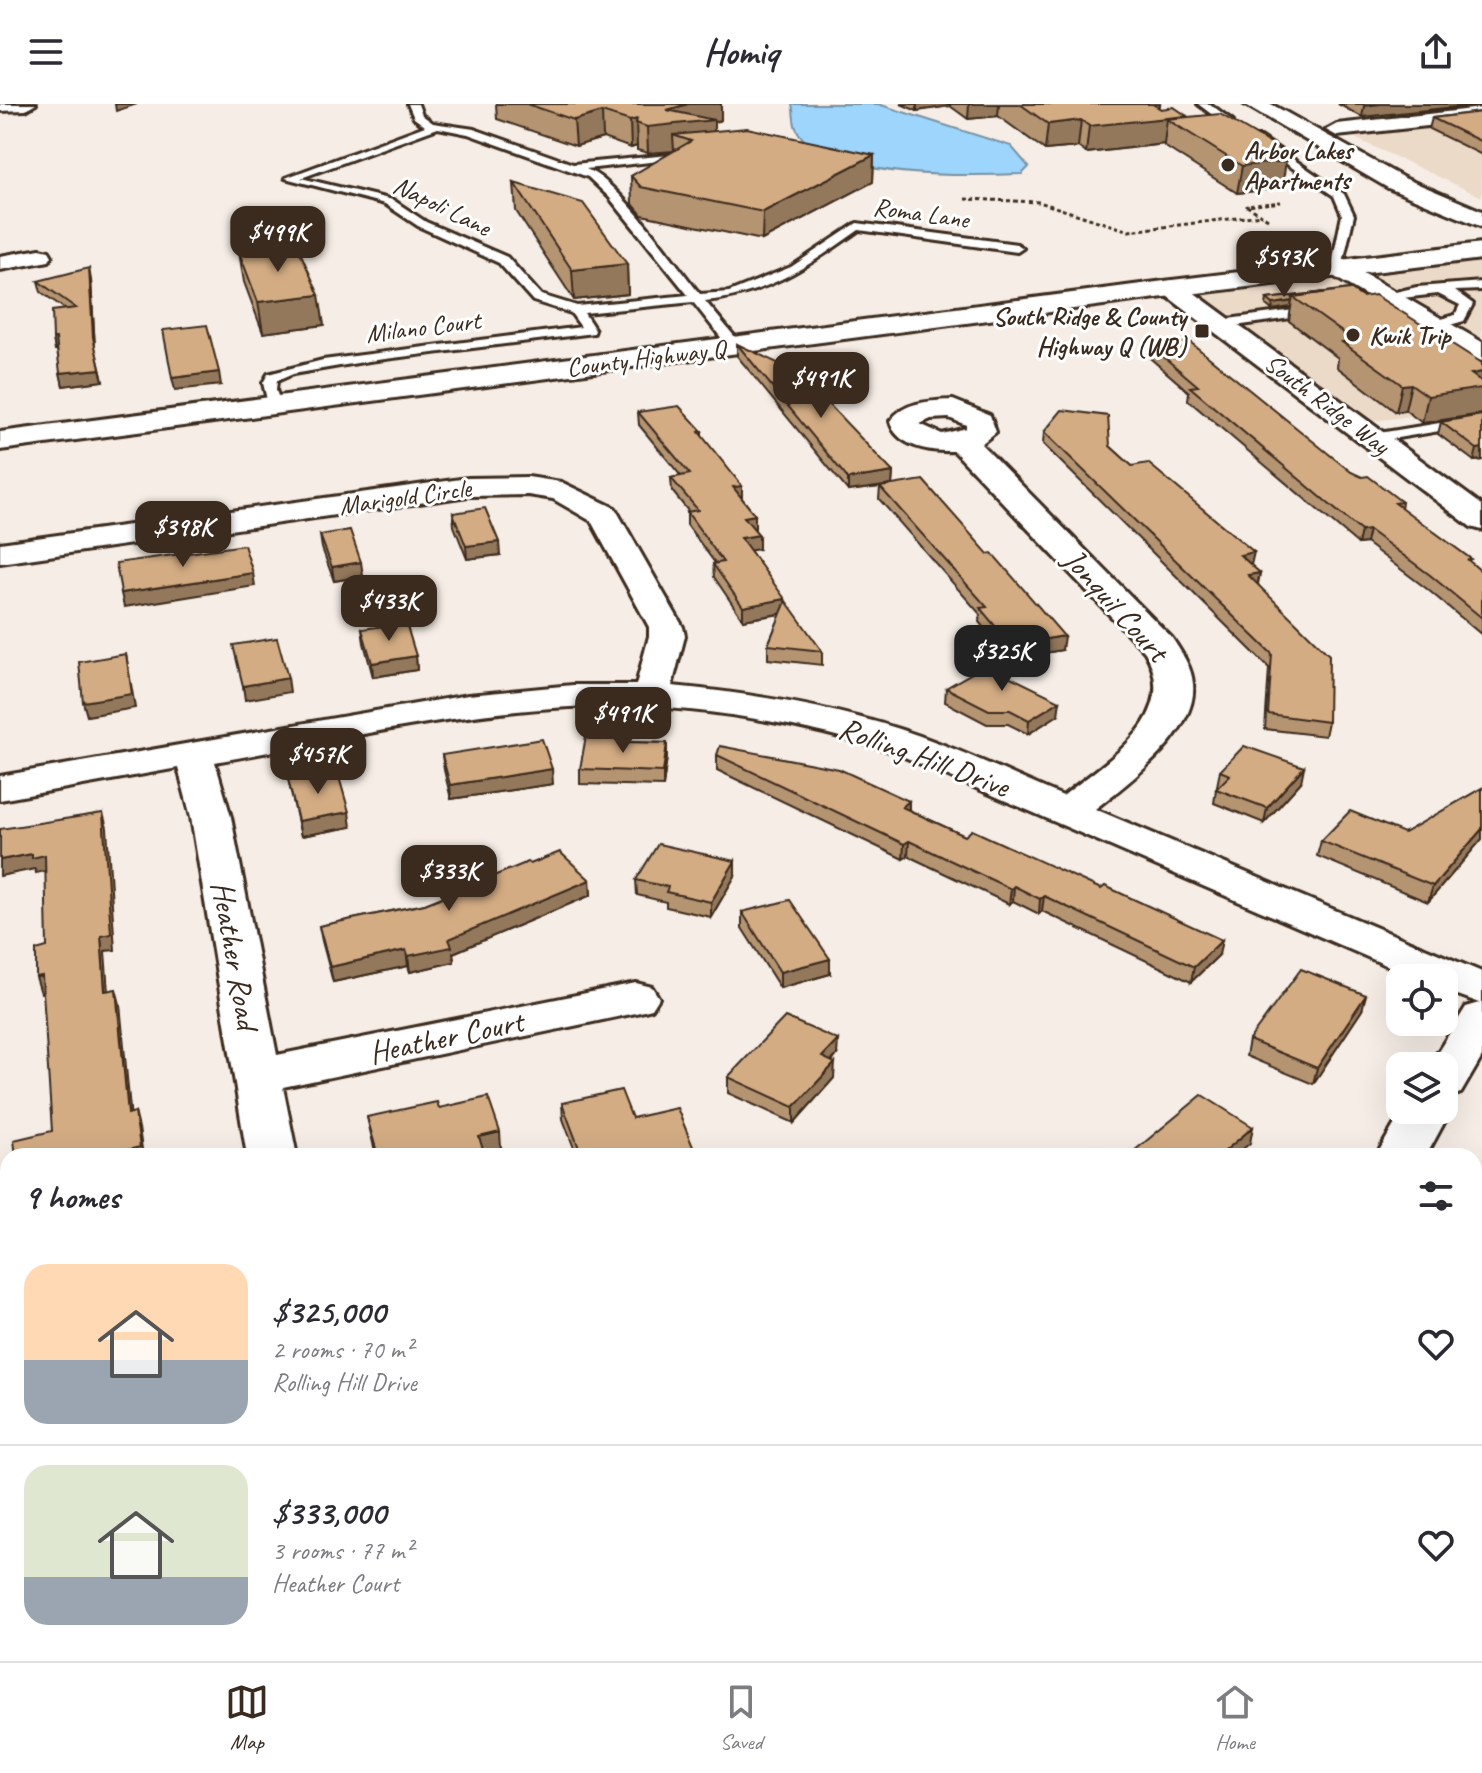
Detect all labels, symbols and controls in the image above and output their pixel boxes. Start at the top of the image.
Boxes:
text: Homiq [704,29,778,75]
icon: menu [24,30,68,74]
icon: share [1414,30,1458,74]
place label: Arbor Lakes Apartments [1244,134,1355,197]
marker: Arbor Lakes Apartments [1219,156,1237,174]
street label: Napoli Lane [388,168,497,244]
street label: Roma Lane [871,190,973,236]
pin: $499K [222,206,334,274]
text: $499K [248,215,308,248]
pin: $593K [1228,231,1340,299]
text: $593K [1254,240,1314,273]
place label: South Ridge & County Highway Q (WB) [993,300,1189,363]
street label: Milano Court [364,303,484,350]
place label: Kwik Trip [1369,319,1453,352]
marker: South Ridge & County Highway Q (WB) [1193,322,1211,340]
marker: Kwik Trip [1344,326,1362,344]
street label: County Highway Q [565,332,730,384]
street label: South Ridge Way [1258,346,1398,463]
pin: $491K [765,352,877,420]
text: $491K [791,361,851,394]
street label: Marigold Circle [337,471,475,523]
pin: $398K [127,501,239,569]
text: $398K [153,510,213,543]
street label: Jonquil Court [1053,538,1180,673]
pin: $433K [333,575,445,643]
text: $433K [359,584,419,617]
pin: $325K [946,625,1058,693]
text: $325K [972,634,1032,667]
pin: $491K [567,687,679,755]
text: $491K [593,696,653,729]
street label: Rolling Hill Drive [833,707,1017,808]
pin: $457K [262,728,374,796]
text: $457K [288,737,348,770]
pin: $333K [393,845,505,913]
text: $333K [419,854,479,887]
street label: Heather Road [202,878,269,1037]
map controls [1386,964,1458,1124]
button: locate [1386,964,1458,1036]
street label: Heather Court [365,1000,530,1073]
button: layers [1386,1052,1458,1124]
icon: filters [1414,1174,1458,1218]
text: 9 homes [24,1175,120,1218]
text: $325,000 [272,1290,385,1333]
icon: home [88,1296,184,1392]
icon: heart [1414,1322,1458,1366]
text: 2 rooms · 70 m² [272,1333,413,1366]
text: Rolling Hill Drive [272,1366,417,1399]
text: $333,000 [272,1491,386,1534]
icon: home [88,1497,184,1593]
icon: heart [1414,1523,1458,1567]
text: 3 rooms · 77 m² [272,1534,413,1567]
text: Heather Court [272,1567,399,1600]
tab: Map [225,1680,269,1756]
tab: Saved [719,1680,763,1756]
tab: Home [1213,1680,1257,1756]

